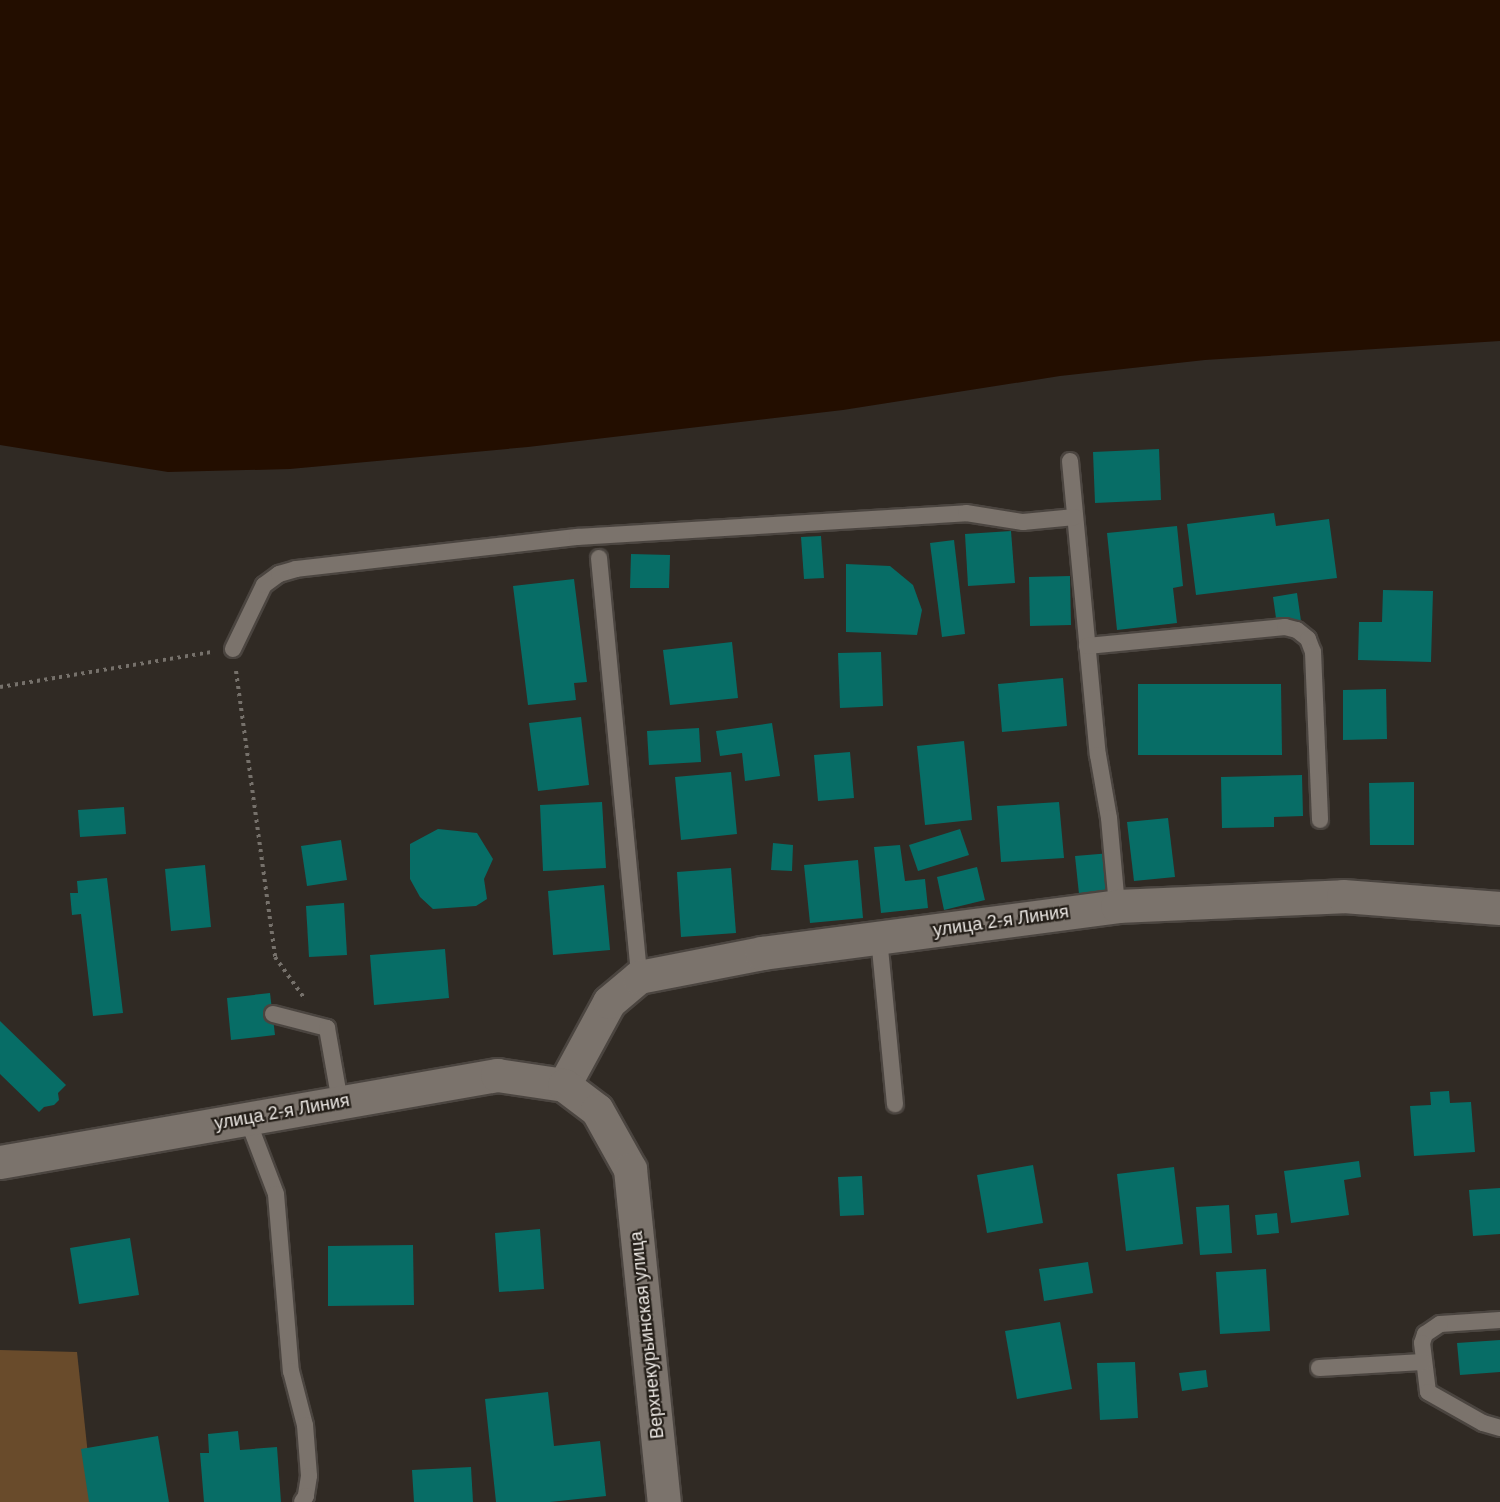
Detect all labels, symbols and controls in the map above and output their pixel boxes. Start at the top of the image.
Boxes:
street label: улица 2-я Линия [932,901,1070,941]
street label: улица 2-я Линия [213,1089,351,1135]
street label: Верхнекурьинская улица [625,1230,669,1440]

